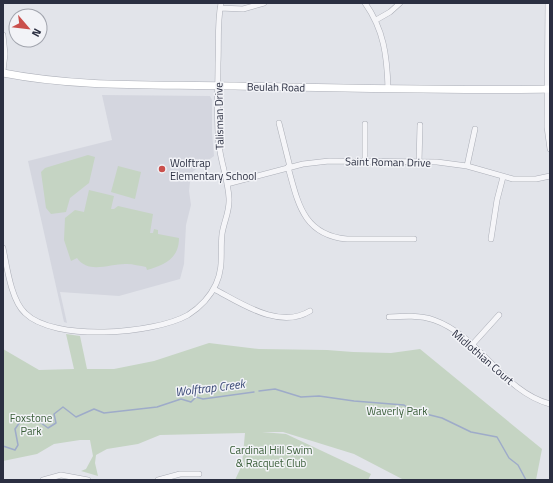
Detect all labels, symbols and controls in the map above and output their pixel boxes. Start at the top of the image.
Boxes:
north arrow [8,8,48,48]
text: N [28,26,46,40]
street label: Beulah Road [247,78,305,96]
street label: Talisman Drive [210,82,228,150]
street label: Saint Roman Drive [345,153,431,171]
place label: Wolftrap Elementary School [170,155,257,184]
marker: Wolftrap Elementary School [157,164,167,174]
street label: Midlothian Court [449,326,517,388]
water label: Wolftrap Creek [174,374,248,401]
park label: Waverly Park [367,403,428,419]
park label: Foxstone Park [10,410,53,439]
park label: Cardinal Hill Swim & Racquet Club [230,442,312,471]

